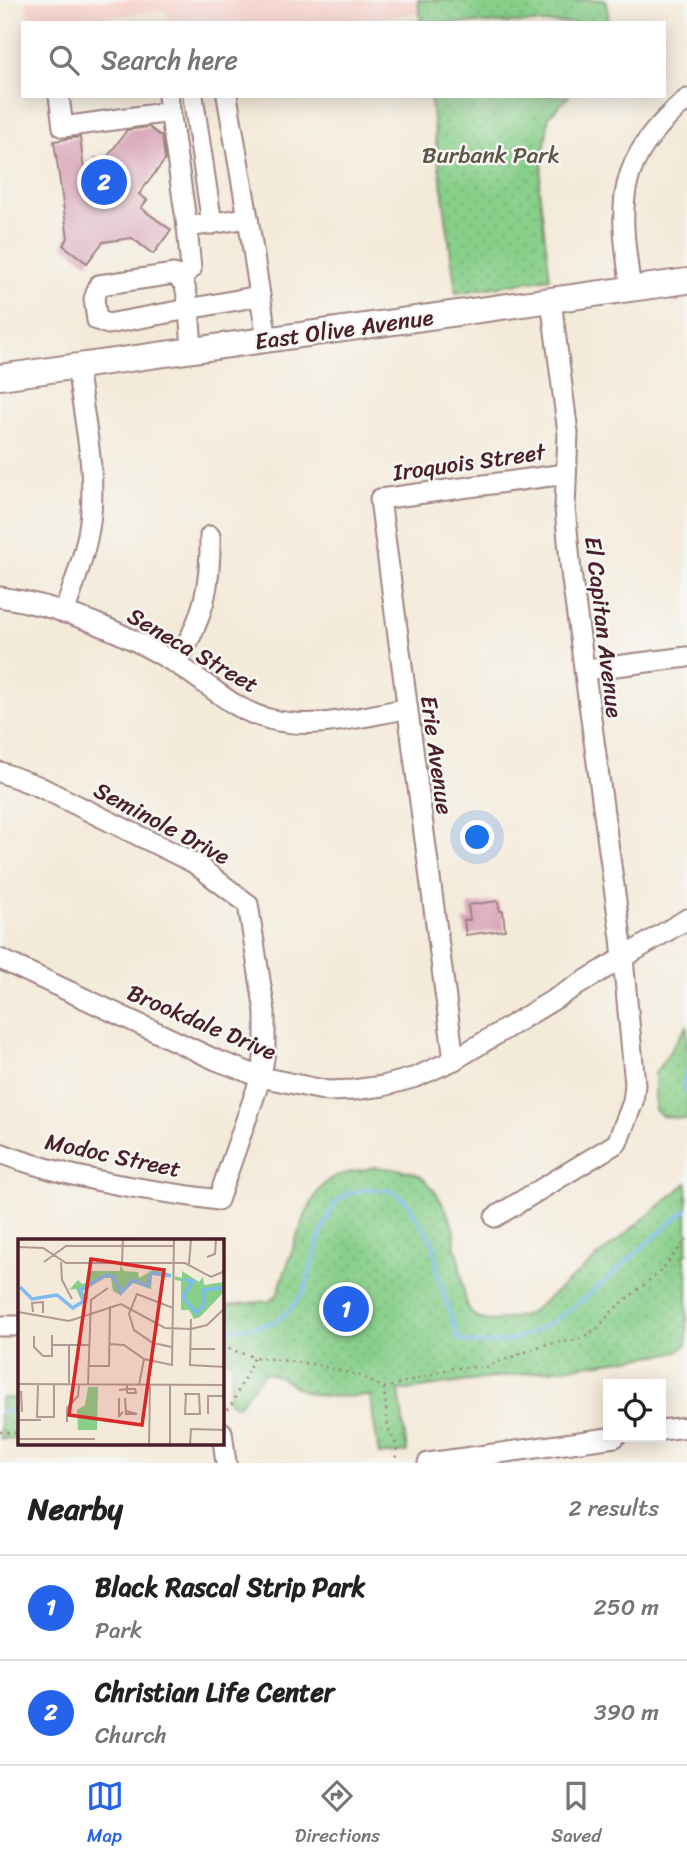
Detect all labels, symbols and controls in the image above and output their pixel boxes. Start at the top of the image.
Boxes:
search box [21,21,666,98]
text: Search here [101,37,238,83]
icon: search [45,41,83,79]
park label: Burbank Park [422,135,560,176]
pin: 2 [81,156,127,208]
street label: East Olive Avenue [252,297,436,362]
street label: Iroquois Street [389,431,549,494]
street label: El Capitan Avenue [572,534,635,720]
street label: Seneca Street [119,596,266,705]
street label: Erie Avenue [408,693,465,817]
street label: Seminole Drive [86,770,237,877]
your location [460,820,494,854]
street label: Brookdale Drive [121,973,283,1072]
street label: Modoc Street [41,1121,185,1190]
inset map [18,1239,224,1446]
pin: 1 [323,1283,369,1335]
map controls [603,1379,666,1442]
button: locate [603,1379,666,1442]
text: Nearby [28,1482,123,1536]
text: 2 results [568,1488,659,1529]
text: Black Rascal Strip Park [95,1564,365,1610]
text: 1 [46,1587,56,1628]
text: 250 m [593,1587,659,1628]
text: Park [95,1610,142,1651]
text: Christian Life Center [95,1669,334,1715]
text: 2 [44,1692,58,1733]
text: 390 m [594,1692,659,1733]
text: Church [95,1715,167,1756]
tab: Map [86,1777,124,1852]
tab: Directions [295,1777,380,1852]
tab: Saved [551,1777,601,1852]

